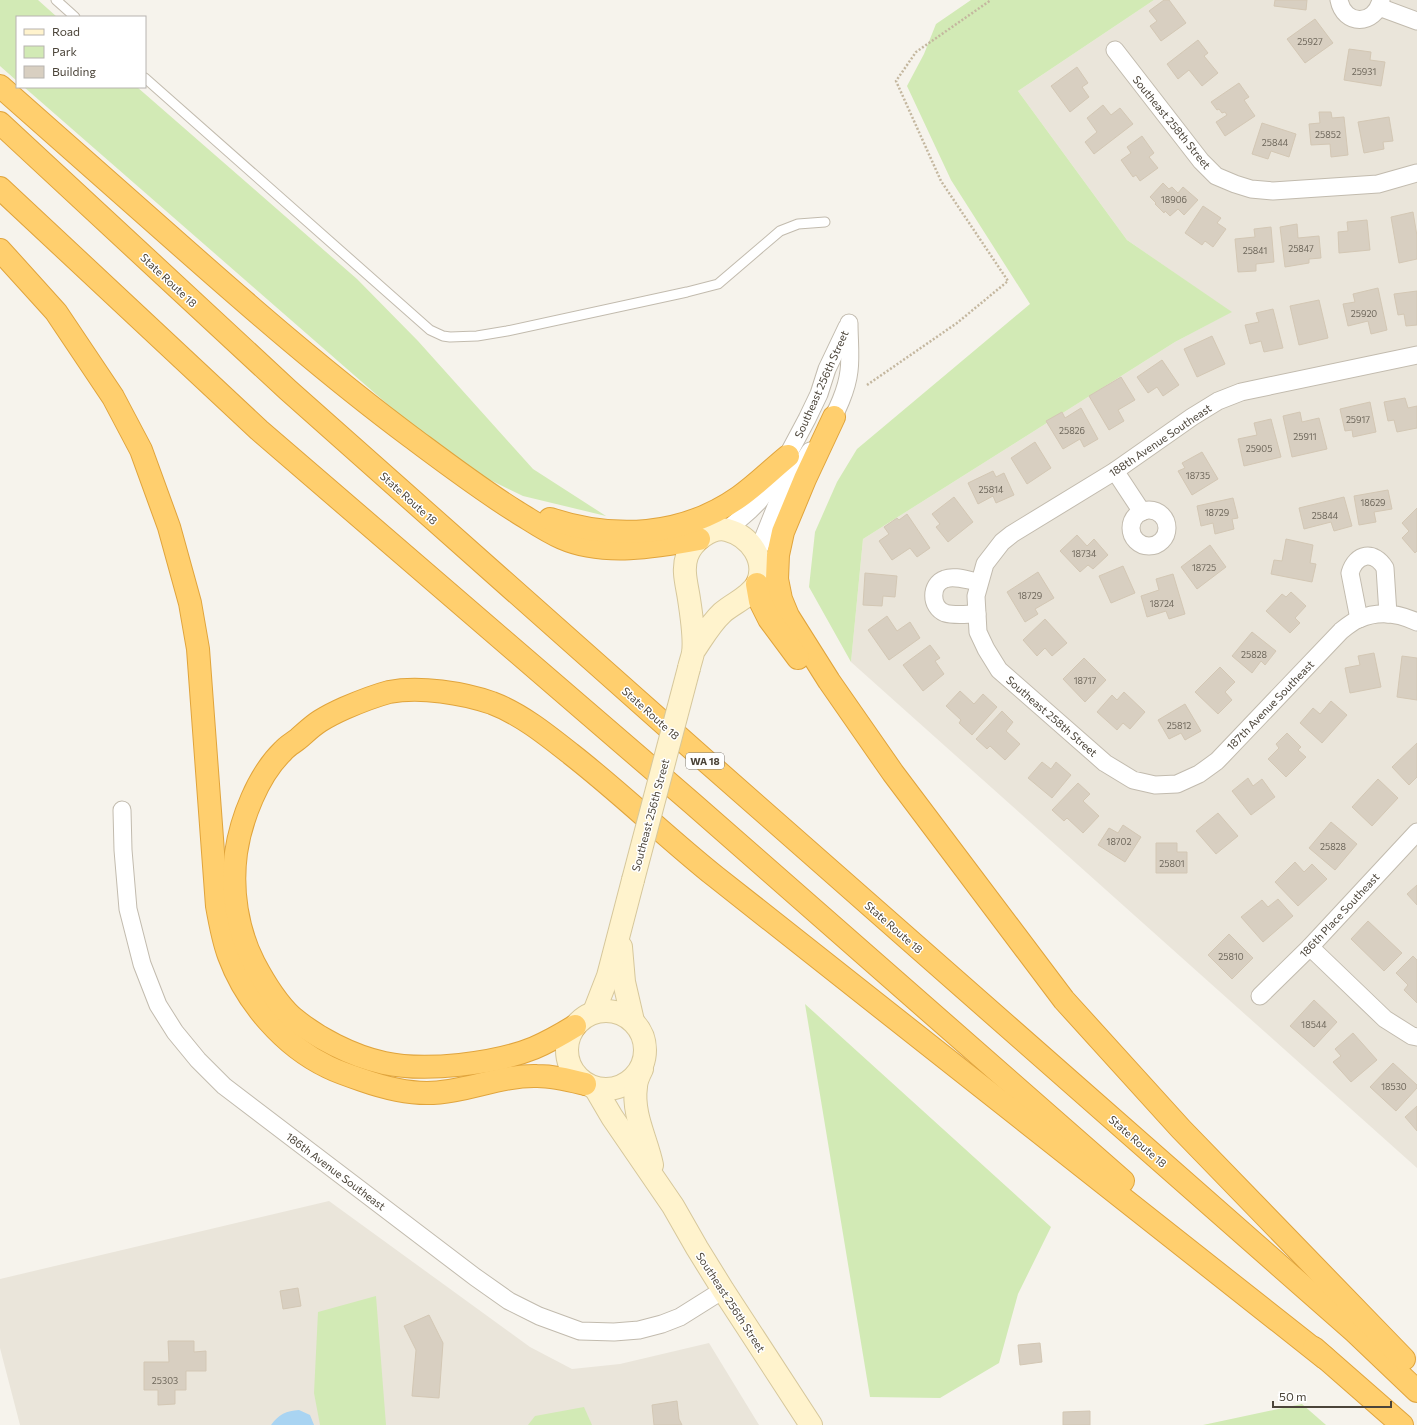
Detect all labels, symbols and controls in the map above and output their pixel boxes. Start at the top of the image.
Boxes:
legend [16,16,146,88]
text: Road [52,24,80,38]
house number: 25927 [1297,36,1323,47]
text: Park [52,44,78,58]
text: Building [52,64,96,78]
house number: 25931 [1352,66,1376,77]
street label: Southeast 258th Street [1130,73,1214,172]
house number: 25852 [1315,129,1341,140]
house number: 25844 [1262,137,1289,148]
house number: 18906 [1161,194,1187,205]
house number: 25847 [1288,243,1314,254]
house number: 25841 [1243,245,1267,256]
street label: State Route 18 [138,251,200,310]
house number: 25920 [1351,308,1377,319]
street label: Southeast 256th Street [791,328,851,440]
street label: 188th Avenue Southeast [1106,401,1214,479]
house number: 25917 [1346,414,1370,425]
house number: 25826 [1059,425,1085,436]
house number: 25911 [1293,431,1317,442]
house number: 25905 [1246,443,1272,454]
street label: State Route 18 [378,469,440,527]
house number: 18735 [1186,470,1210,481]
house number: 25814 [979,484,1004,495]
house number: 18629 [1360,497,1386,508]
house number: 18729 [1205,507,1229,518]
house number: 25844 [1312,510,1339,521]
house number: 18734 [1072,548,1097,559]
house number: 18725 [1192,562,1216,573]
house number: 18729 [1018,590,1042,601]
house number: 18724 [1150,598,1175,609]
house number: 25828 [1241,649,1267,660]
street label: 187th Avenue Southeast [1224,657,1317,753]
street label: Southeast 258th Street [1004,673,1100,759]
house number: 18717 [1074,675,1097,686]
street label: State Route 18 [620,684,682,742]
house number: 25812 [1167,720,1191,731]
road number: WA 18 [686,753,724,769]
street label: Southeast 256th Street [629,757,671,873]
house number: 18702 [1107,836,1131,847]
house number: 25828 [1320,841,1346,852]
house number: 25801 [1159,858,1185,869]
street label: 186th Place Southeast [1296,870,1382,960]
street label: State Route 18 [862,898,926,956]
house number: 25810 [1218,951,1244,962]
house number: 18544 [1301,1019,1327,1030]
house number: 18530 [1381,1081,1407,1092]
street label: State Route 18 [1106,1112,1170,1170]
street label: 186th Avenue Southeast [284,1129,389,1213]
street label: Southeast 256th Street [694,1250,768,1355]
house number: 25303 [152,1375,178,1386]
scale bar [1273,1383,1391,1409]
text: 50 m [1279,1389,1307,1403]

